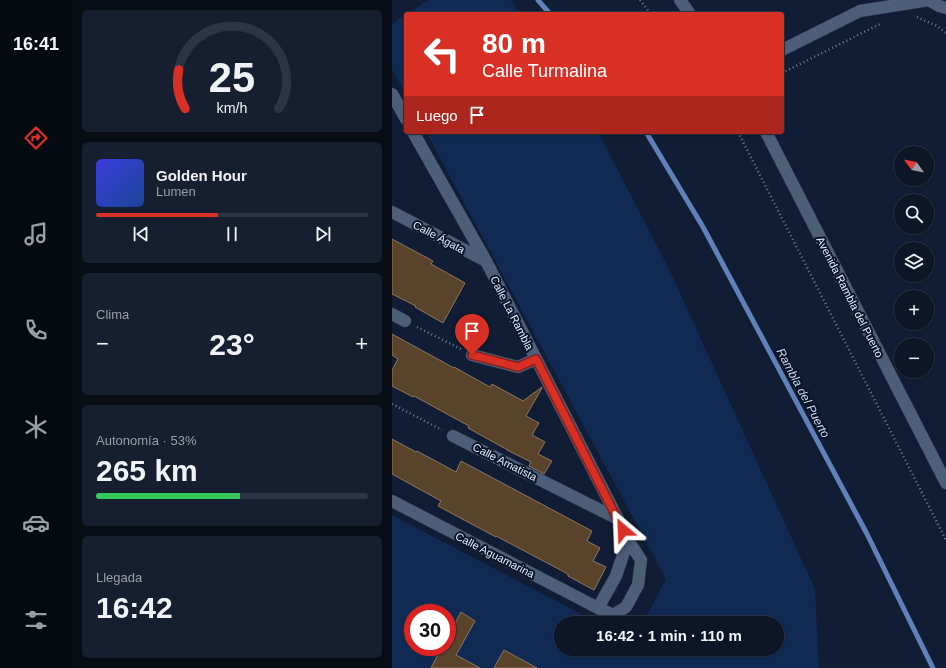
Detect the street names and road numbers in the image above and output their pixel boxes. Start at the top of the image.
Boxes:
street label: Calle Ágata [411,218,468,256]
street label: Avenida Rambla del Puerto [814,235,886,359]
street label: Calle La Rambla [488,274,536,353]
street label: Calle Amatista [471,441,540,484]
street label: Calle Aguamarina [454,530,537,580]

